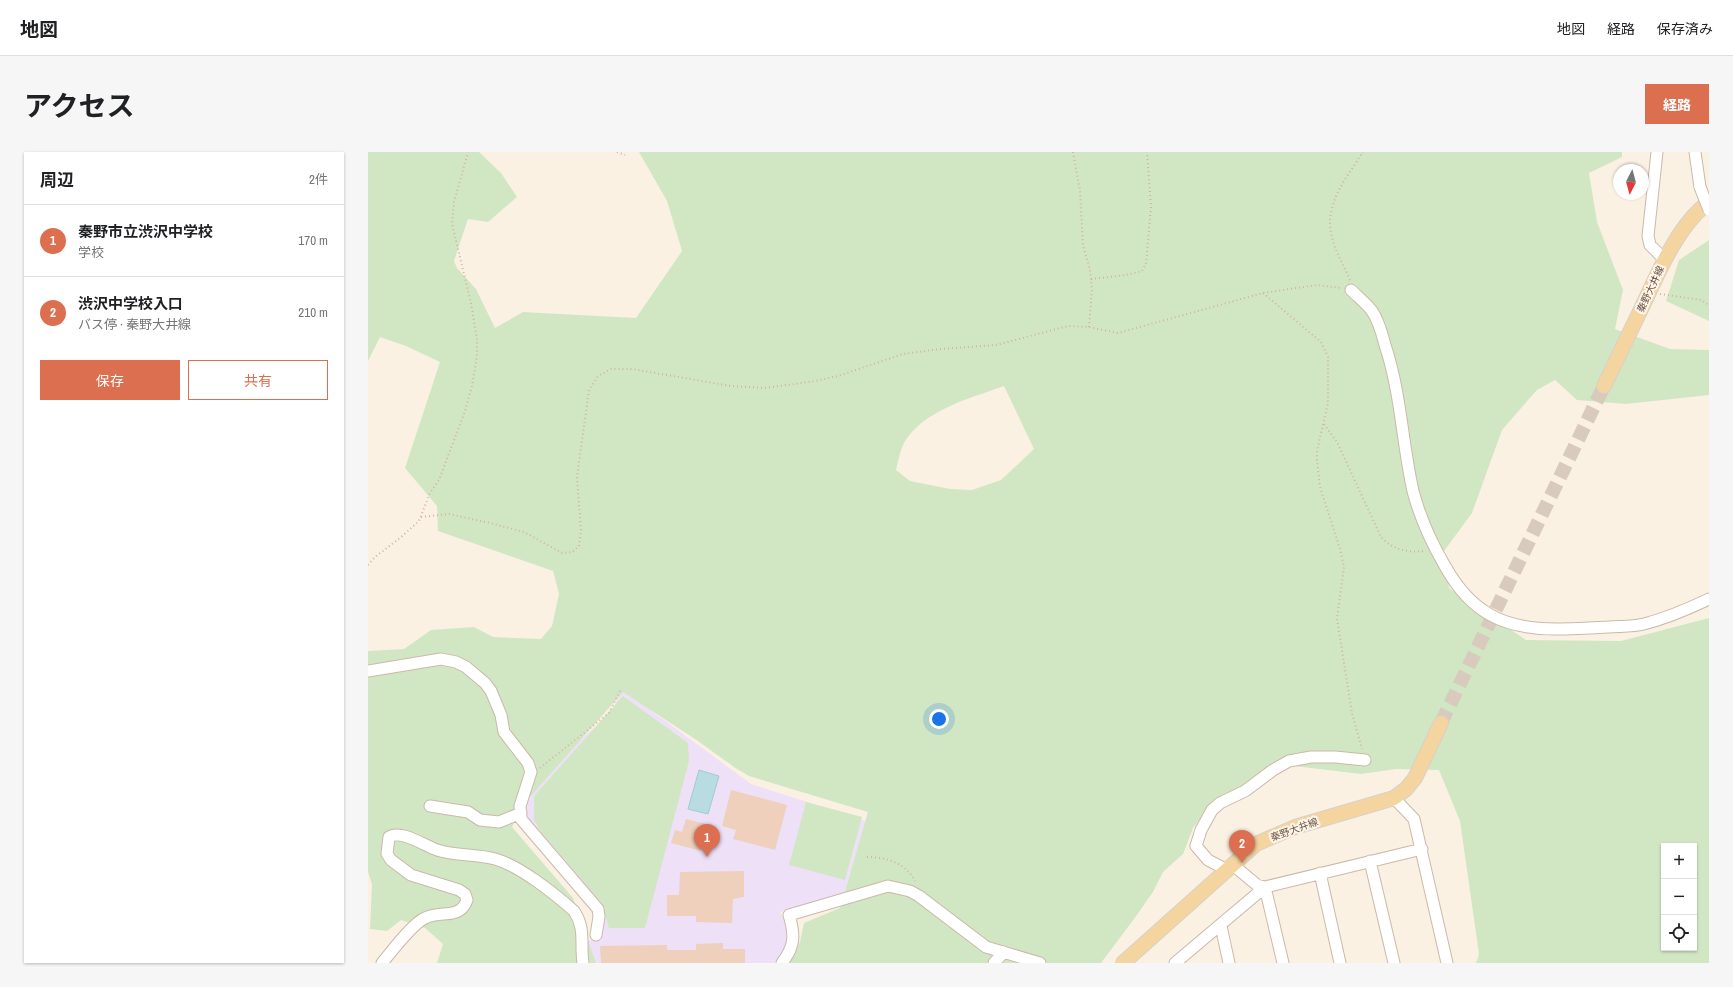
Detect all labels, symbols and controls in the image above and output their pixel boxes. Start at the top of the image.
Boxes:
text: 地図 [20,16,58,42]
text: 地図 [1557,20,1585,38]
text: 経路 [1607,20,1635,38]
text: 保存済み [1657,20,1713,38]
button: 経路 [1645,84,1709,124]
text: アクセス [24,87,135,125]
north arrow [1613,164,1649,200]
text: 周辺 [40,168,74,191]
text: 2件 [309,171,328,188]
text: 秦野市立渋沢中学校 [78,221,213,242]
text: 1 [50,232,56,249]
text: 170 m [298,232,328,249]
text: 学校 [78,244,104,261]
street label: 秦野大井線 [1634,264,1667,315]
text: 渋沢中学校入口 [78,293,183,314]
text: 2 [50,304,56,321]
text: 210 m [298,304,328,321]
text: バス停 · 秦野大井線 [78,316,191,333]
button: 保存 [40,360,180,400]
button: 共有 [188,360,328,400]
your location [929,709,949,729]
street label: 秦野大井線 [1268,815,1320,844]
pin: 1 [694,824,720,857]
pin: 2 [1229,830,1255,863]
map controls [1661,843,1697,951]
button: + [1661,843,1697,879]
button: − [1661,879,1697,915]
button: locate [1661,915,1697,951]

